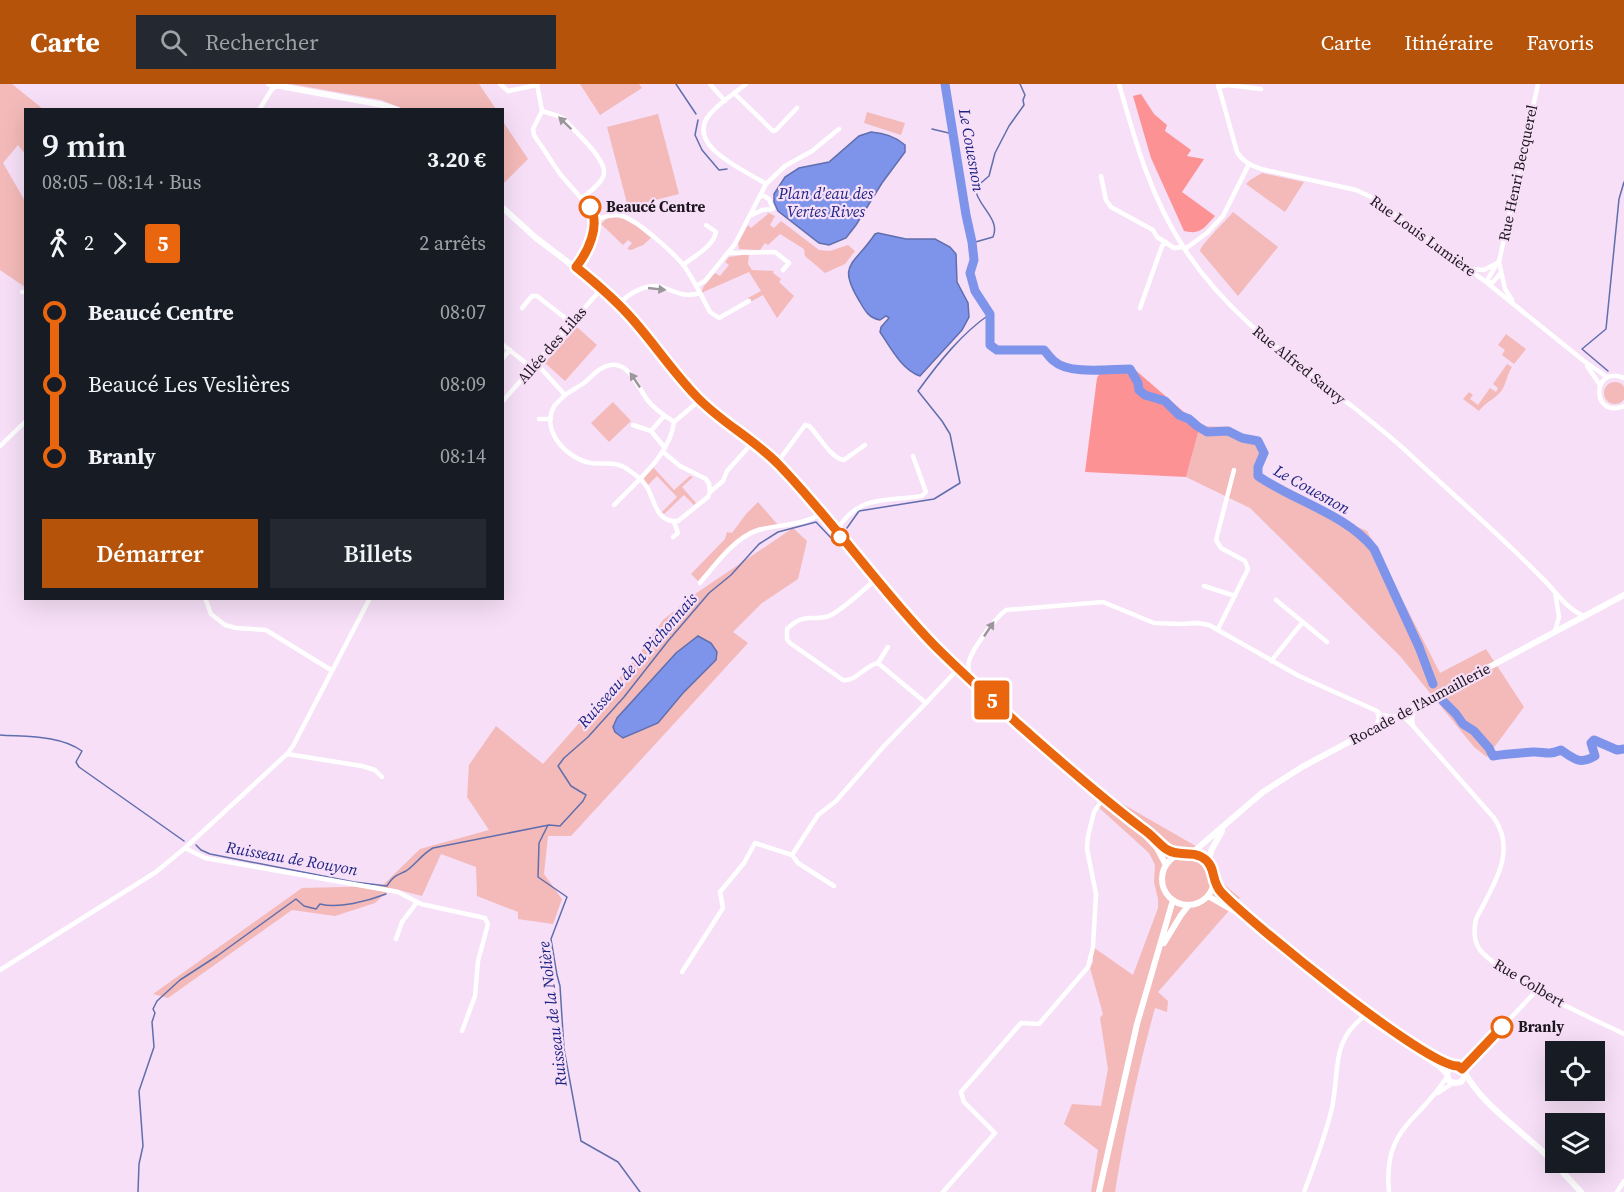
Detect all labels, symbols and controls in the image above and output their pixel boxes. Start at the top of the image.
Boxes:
search box [136,15,556,69]
text: Carte [30,23,100,61]
icon: search [157,26,190,59]
text: Rechercher [205,27,319,57]
text: Carte [1321,28,1371,57]
text: Itinéraire [1404,28,1493,57]
text: Favoris [1526,28,1594,57]
street label: Rue Henri Becquerel [1493,102,1542,243]
water label: Le Couesnon [954,106,990,193]
one-way arrow [559,116,573,130]
text: 9 min [42,123,127,168]
text: 3.20 € [427,144,486,174]
text: 08:05 – 08:14 · Bus [42,168,201,196]
water label: Plan d'eau des Vertes Rives [778,182,874,222]
street label: Rue Louis Lumière [1366,190,1481,281]
marker: Beaucé Centre [579,196,601,218]
place label: Beaucé Centre [606,196,706,217]
icon: walk [42,227,75,260]
icon: forward [103,227,136,260]
text: 2 [84,229,94,257]
text: 5 [157,229,168,258]
text: 2 arrêts [419,229,486,257]
one-way arrow [648,284,667,293]
text: Beaucé Centre [88,297,234,327]
text: 08:07 [440,298,486,326]
street label: Allée des Lilas [512,302,591,388]
street label: Rue Alfred Sauvy [1248,321,1350,409]
text: Beaucé Les Veslières [88,369,290,399]
text: 08:09 [440,370,486,398]
one-way arrow [629,372,640,389]
text: Branly [88,441,156,471]
text: 08:14 [440,442,486,470]
water label: Le Couesnon [1269,459,1354,519]
button: Démarrer [42,519,258,588]
button: Billets [270,519,486,588]
unlabelled marker [831,528,849,546]
water label: Ruisseau de la Pichonnais [572,588,702,733]
one-way arrow [983,621,994,637]
street label: Rocade de l'Aumaillerie [1346,657,1494,750]
line badge: 5 [972,680,1012,720]
text: 5 [986,686,998,715]
water label: Ruisseau de Rouyon [223,835,360,880]
water label: Ruisseau de la Nolière [532,940,572,1089]
street label: Rue Colbert [1490,953,1569,1012]
marker: Branly [1491,1016,1513,1038]
place label: Branly [1518,1016,1564,1037]
map controls [1545,1041,1605,1173]
button: locate [1545,1041,1605,1101]
button: layers [1545,1113,1605,1173]

